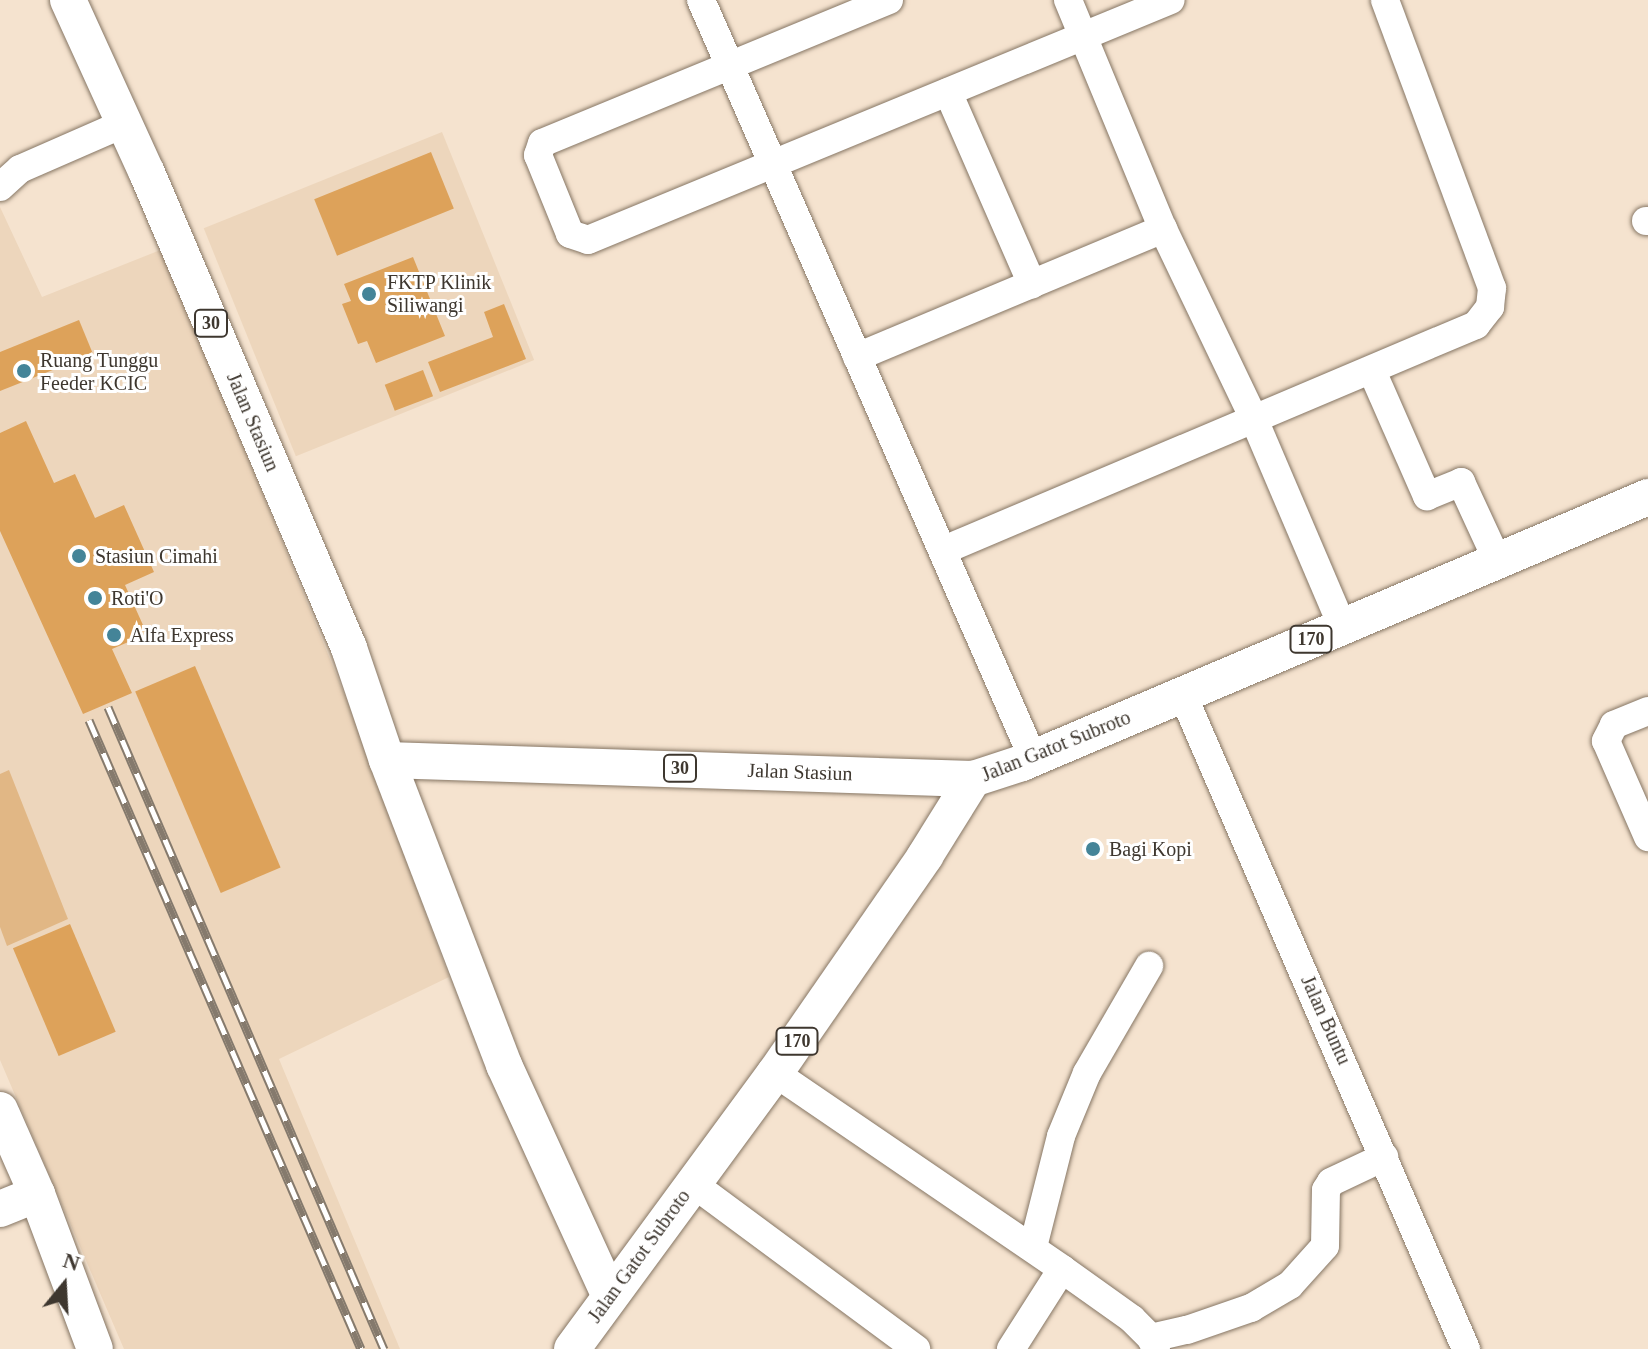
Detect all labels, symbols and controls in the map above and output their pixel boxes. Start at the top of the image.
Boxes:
place label: FKTP Klinik Siliwangi [387,270,492,317]
marker: FKTP Klinik Siliwangi [358,283,380,305]
road number: 30 [193,309,229,337]
place label: Ruang Tunggu Feeder KCIC [40,348,159,395]
marker: Ruang Tunggu Feeder KCIC [15,362,33,380]
street label: Jalan Stasiun [221,369,285,475]
place label: Stasiun Cimahi [95,544,218,568]
marker: Stasiun Cimahi [70,547,88,565]
place label: Roti'O [111,586,164,610]
marker: Roti'O [86,589,104,607]
place label: Alfa Express [130,623,234,647]
road number: 170 [1289,625,1333,653]
marker: Alfa Express [105,626,123,644]
street label: Jalan Gatot Subroto [978,705,1134,787]
road number: 30 [662,754,698,782]
street label: Jalan Stasiun [747,758,853,786]
place label: Bagi Kopi [1109,837,1192,861]
marker: Bagi Kopi [1084,840,1102,858]
street label: Jalan Buntu [1296,972,1356,1068]
road number: 170 [775,1027,819,1055]
street label: Jalan Gatot Subroto [583,1185,695,1327]
north arrow [24,1245,104,1325]
text: N [60,1247,83,1276]

